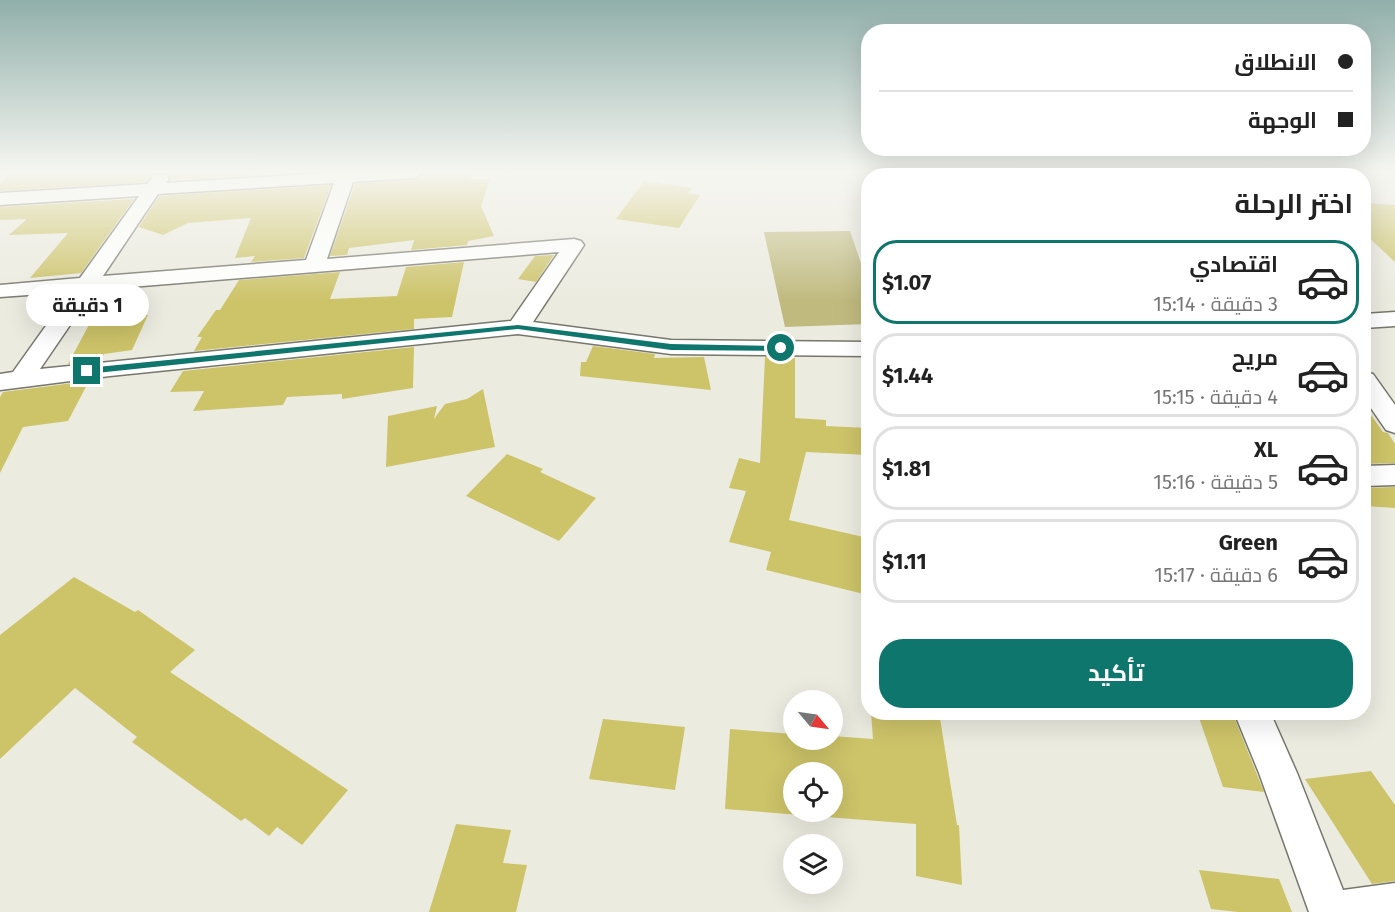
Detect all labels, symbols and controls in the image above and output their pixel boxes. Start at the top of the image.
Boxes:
text: الانطلاق [1234,49,1317,76]
text: الوجهة [1248,107,1317,134]
text: اختر الرحلة [1234,188,1353,220]
text: اقتصادي [1189,251,1278,278]
icon: car [1296,255,1350,309]
text: $1.07 [882,269,931,296]
callout: 1 دقيقة [26,284,148,326]
text: 3 دقيقة · 15:14 [1153,292,1278,316]
text: 1 دقيقة [52,293,123,317]
route start [767,334,794,361]
text: مريح [1232,344,1278,371]
icon: car [1296,348,1350,402]
route end [73,357,100,384]
text: $1.44 [882,362,933,389]
text: 4 دقيقة · 15:15 [1153,385,1278,409]
text: XL [1254,436,1278,463]
icon: car [1296,441,1350,495]
text: $1.81 [882,455,931,482]
text: 5 دقيقة · 15:16 [1153,470,1278,494]
text: Green [1219,529,1278,556]
icon: car [1296,534,1350,588]
text: $1.11 [882,548,927,575]
text: 6 دقيقة · 15:17 [1154,563,1278,587]
button: تأكيد [879,639,1353,708]
north arrow [783,690,843,750]
map controls [783,690,843,894]
button: locate [783,762,843,822]
button: layers [783,834,843,894]

